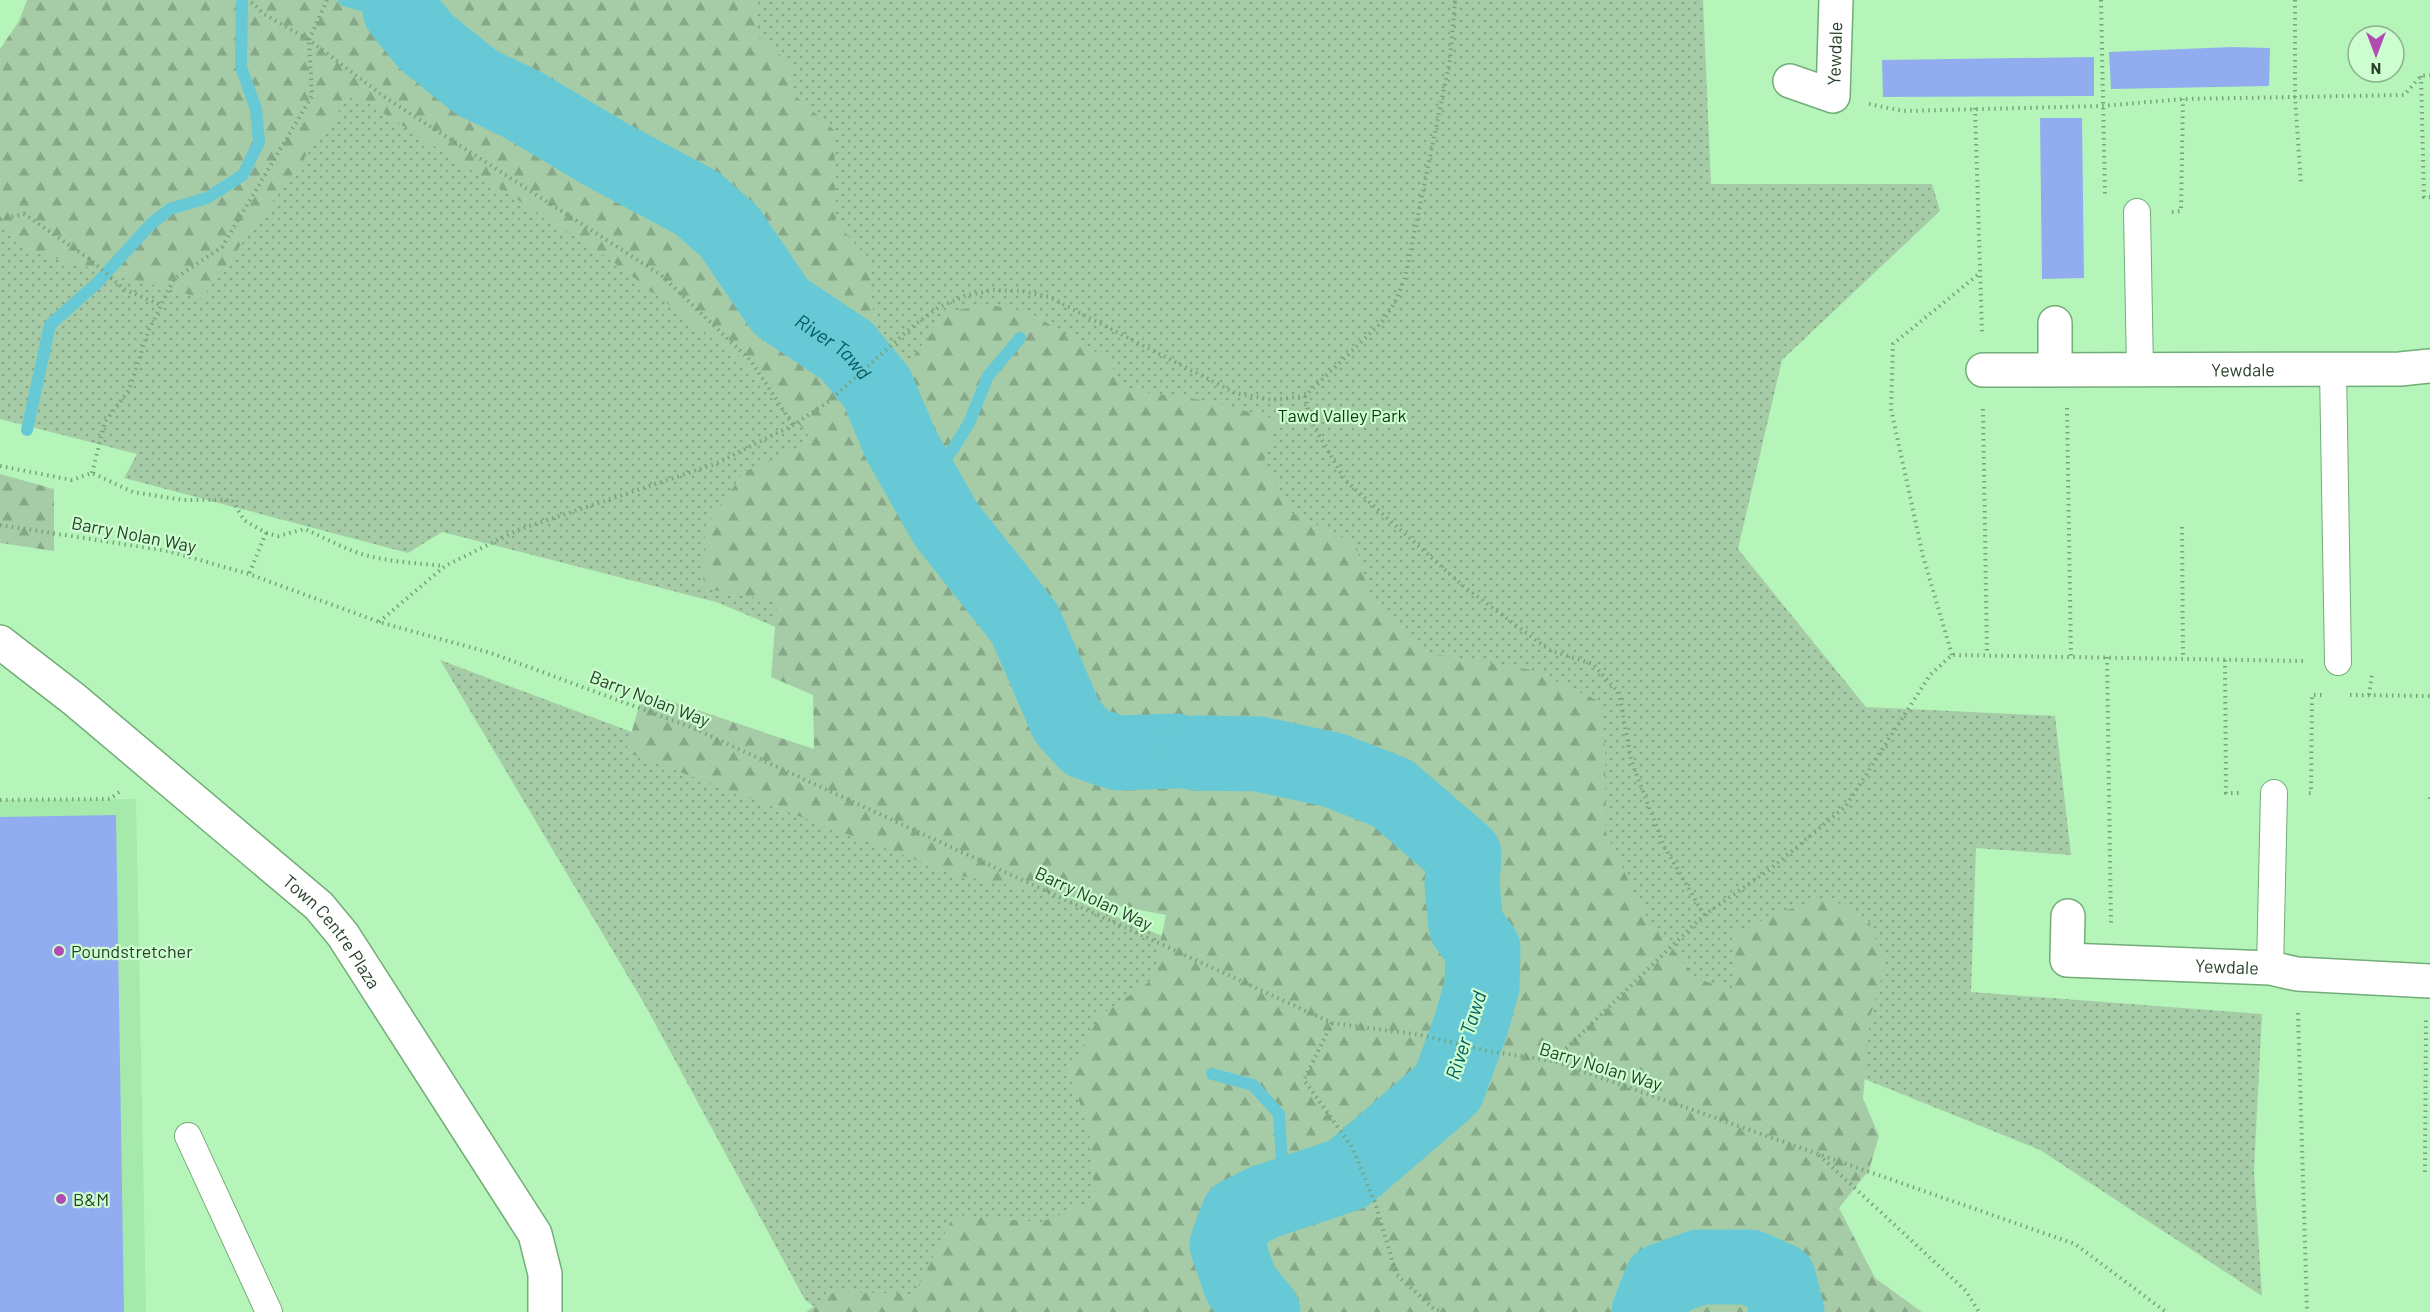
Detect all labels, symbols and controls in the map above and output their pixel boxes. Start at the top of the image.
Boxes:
street label: Yewdale [1822,21,1846,86]
north arrow [2346,24,2406,84]
text: N [2371,60,2381,79]
water label: River Tawd [791,308,877,384]
street label: Yewdale [2211,358,2275,380]
park label: Tawd Valley Park [1277,404,1407,426]
street label: Barry Nolan Way [70,511,198,557]
street label: Barry Nolan Way [587,665,713,731]
street label: Barry Nolan Way [1032,861,1156,935]
street label: Town Centre Plaza [279,870,385,993]
place label: Poundstretcher [71,940,193,962]
marker: Poundstretcher [52,944,66,958]
street label: Yewdale [2194,954,2259,979]
water label: River Tawd [1439,987,1491,1082]
street label: Barry Nolan Way [1537,1037,1665,1095]
place label: B&M [73,1188,109,1210]
marker: B&M [54,1192,68,1206]

